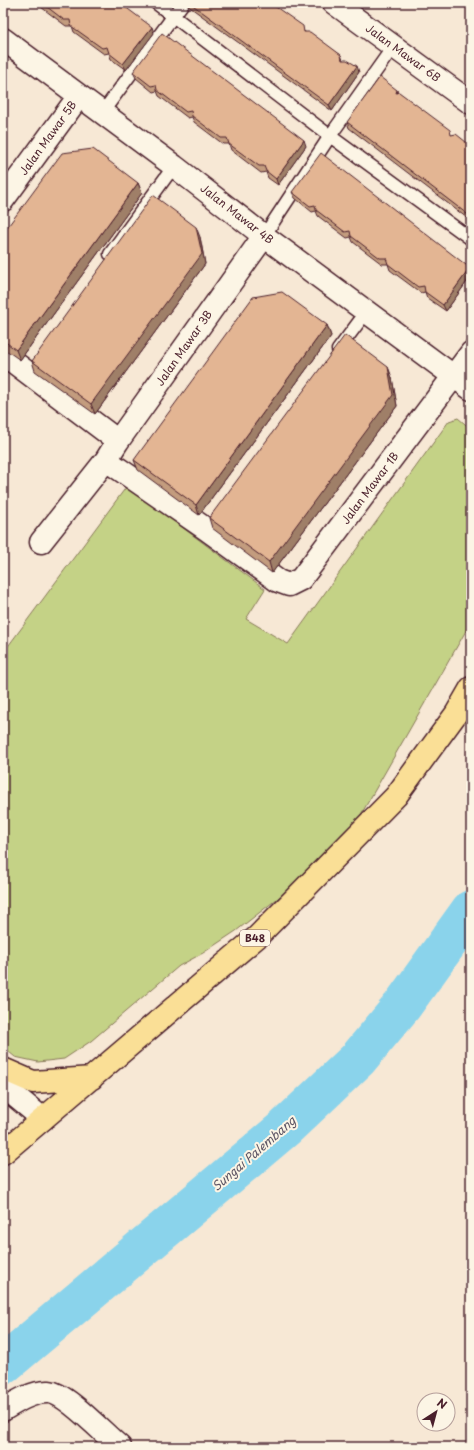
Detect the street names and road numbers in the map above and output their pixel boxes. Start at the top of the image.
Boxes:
street label: Jalan Mawar 6B [362,20,444,86]
street label: Jalan Mawar 5B [15,97,80,178]
street label: Jalan Mawar 4B [197,180,278,248]
street label: Jalan Mawar 3B [151,306,216,389]
street label: Jalan Mawar 1B [337,448,402,527]
road number: B48 [240,930,270,946]

